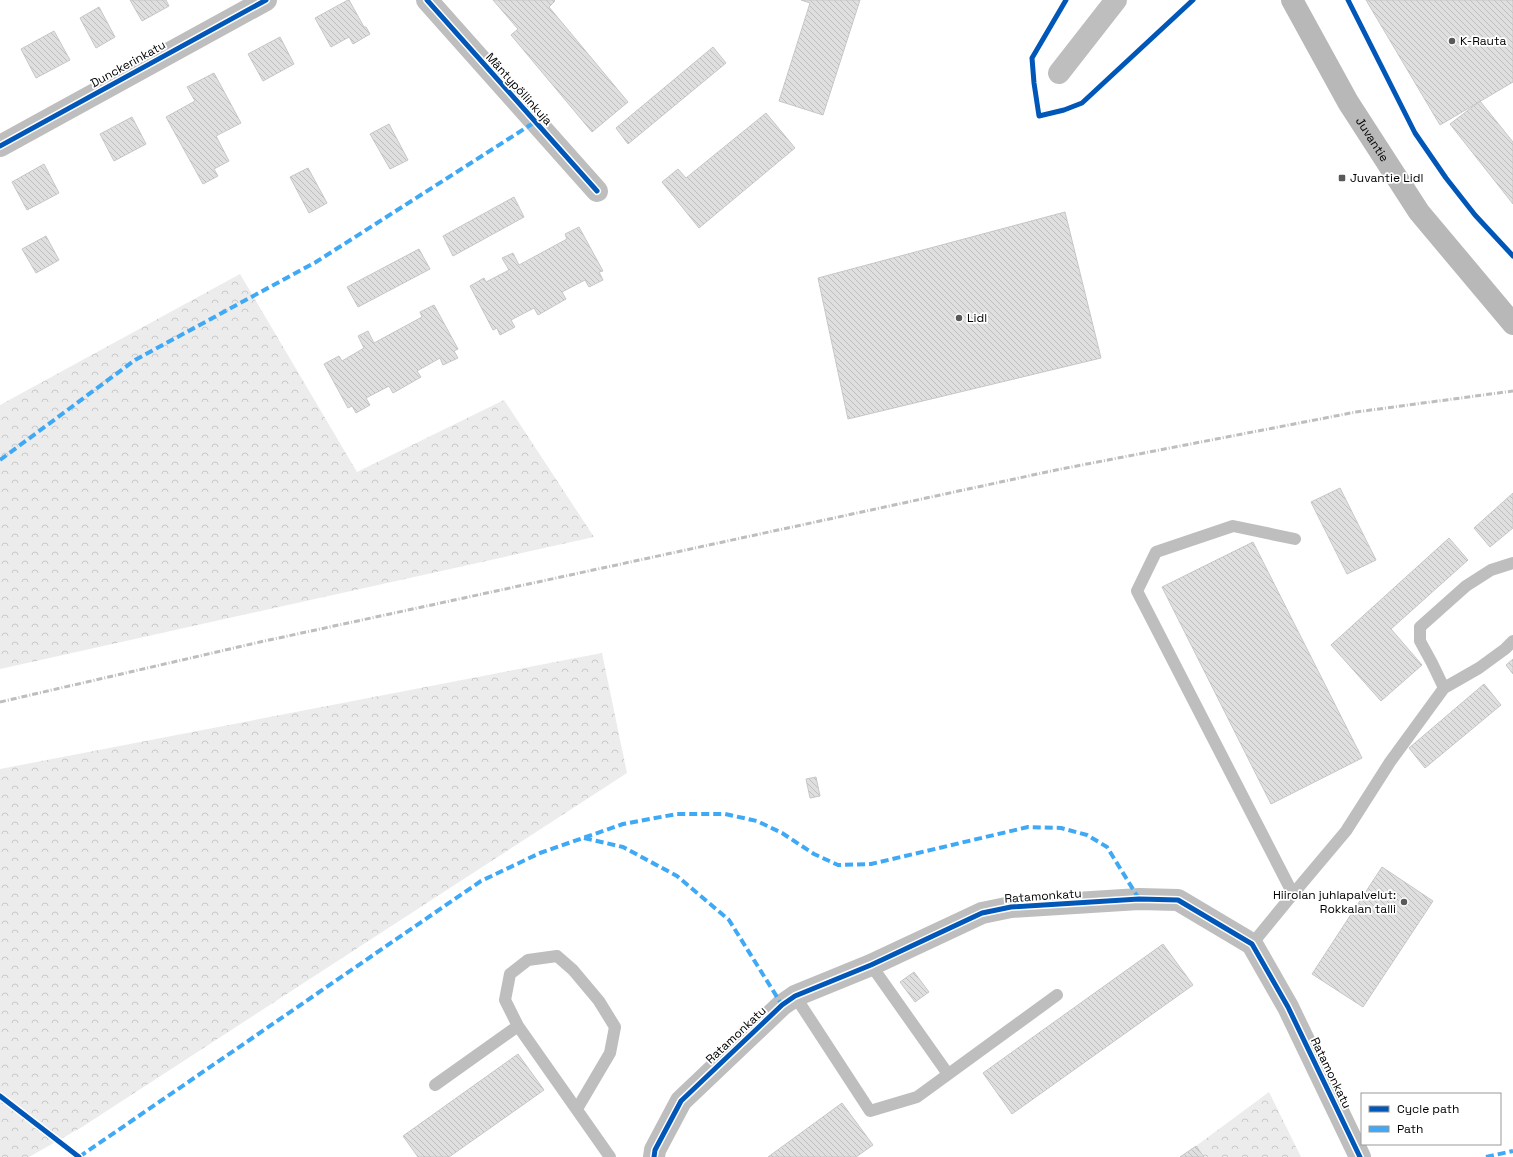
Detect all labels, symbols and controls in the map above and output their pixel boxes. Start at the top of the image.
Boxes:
place label: K-Rauta [1460,33,1506,49]
marker: K-Rauta [1447,36,1457,46]
street label: Dunckerinkatu [88,37,168,91]
street label: Mäntypöllinkuja [482,49,556,129]
street label: Juvantie [1352,114,1393,165]
place label: Juvantie Lidl [1350,170,1423,186]
marker: Juvantie Lidl [1337,173,1347,183]
place label: Lidl [967,310,987,326]
marker: Lidl [954,313,964,323]
street label: Ratamonkatu [1004,885,1082,907]
place label: Hiirolan juhlapalvelut: Rokkalan talli [1273,887,1396,917]
marker: Hiirolan juhlapalvelut: Rokkalan talli [1399,897,1409,907]
street label: Ratamonkatu [702,1003,770,1067]
street label: Ratamonkatu [1307,1035,1355,1111]
legend [1361,1093,1501,1145]
text: Cycle path [1397,1101,1459,1117]
text: Path [1397,1121,1423,1137]

